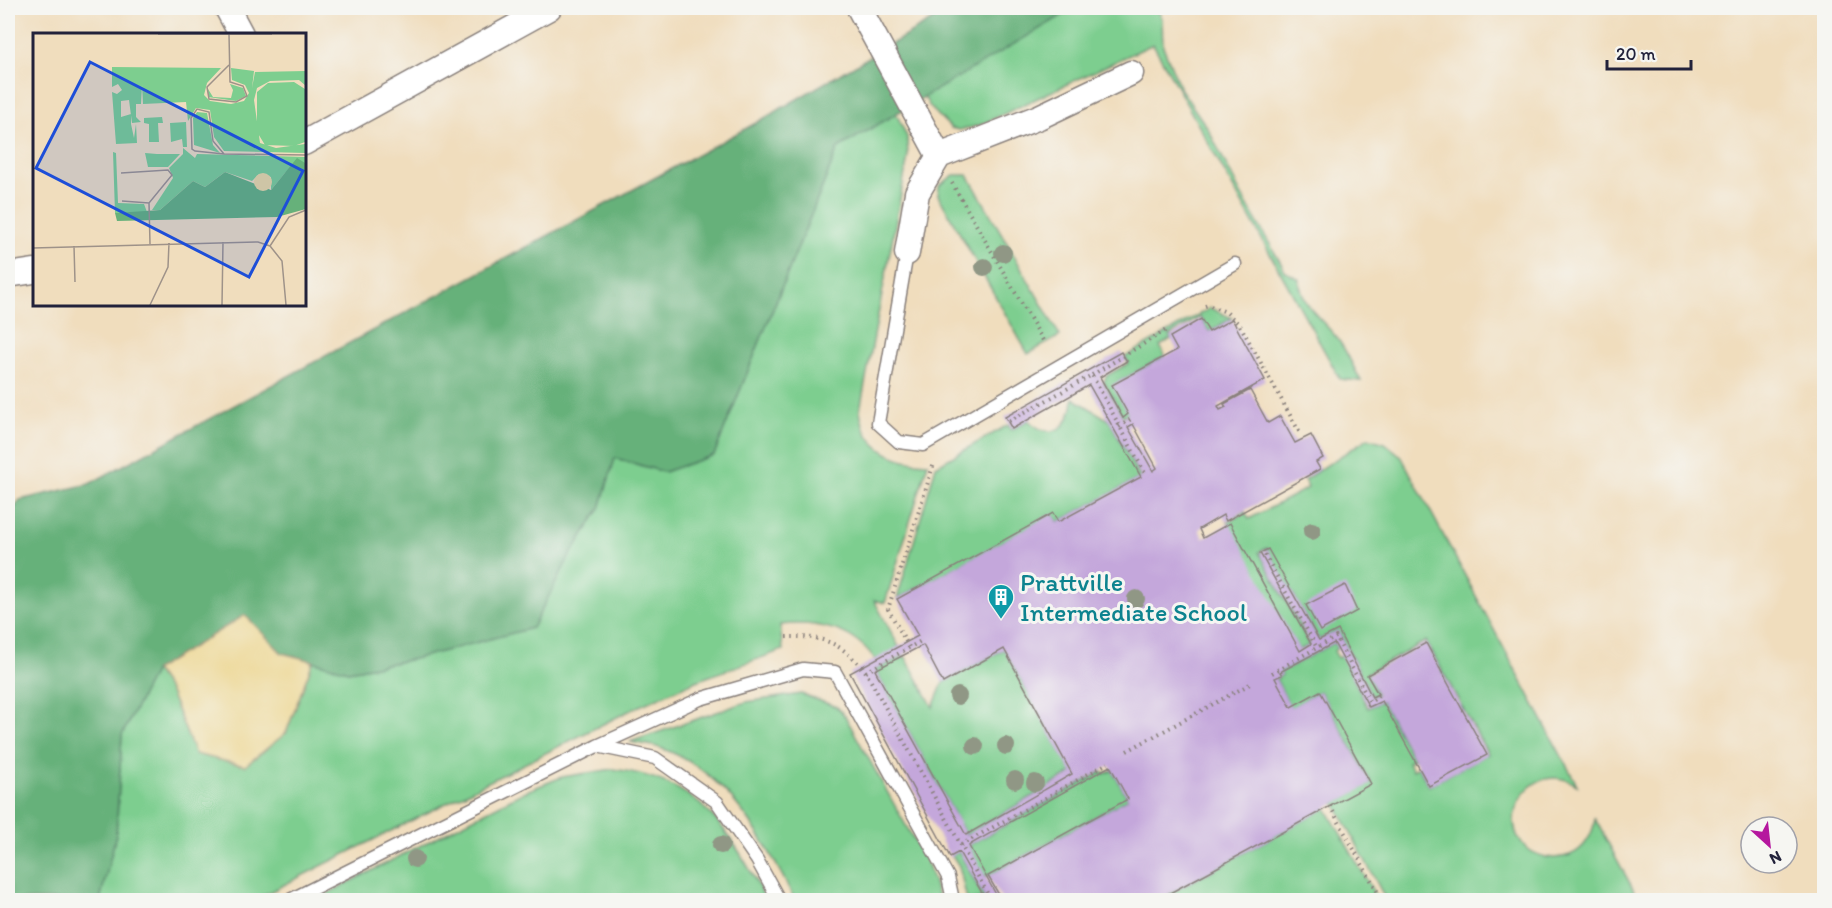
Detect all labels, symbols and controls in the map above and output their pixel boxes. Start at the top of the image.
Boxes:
inset map [33,33,306,306]
scale bar [1607,33,1691,71]
text: 20 m [1616,43,1656,65]
place label: Prattville Intermediate School [1020,566,1247,628]
building icon: Prattville Intermediate School [986,582,1016,620]
north arrow [1739,815,1799,875]
text: N [1766,847,1785,869]

